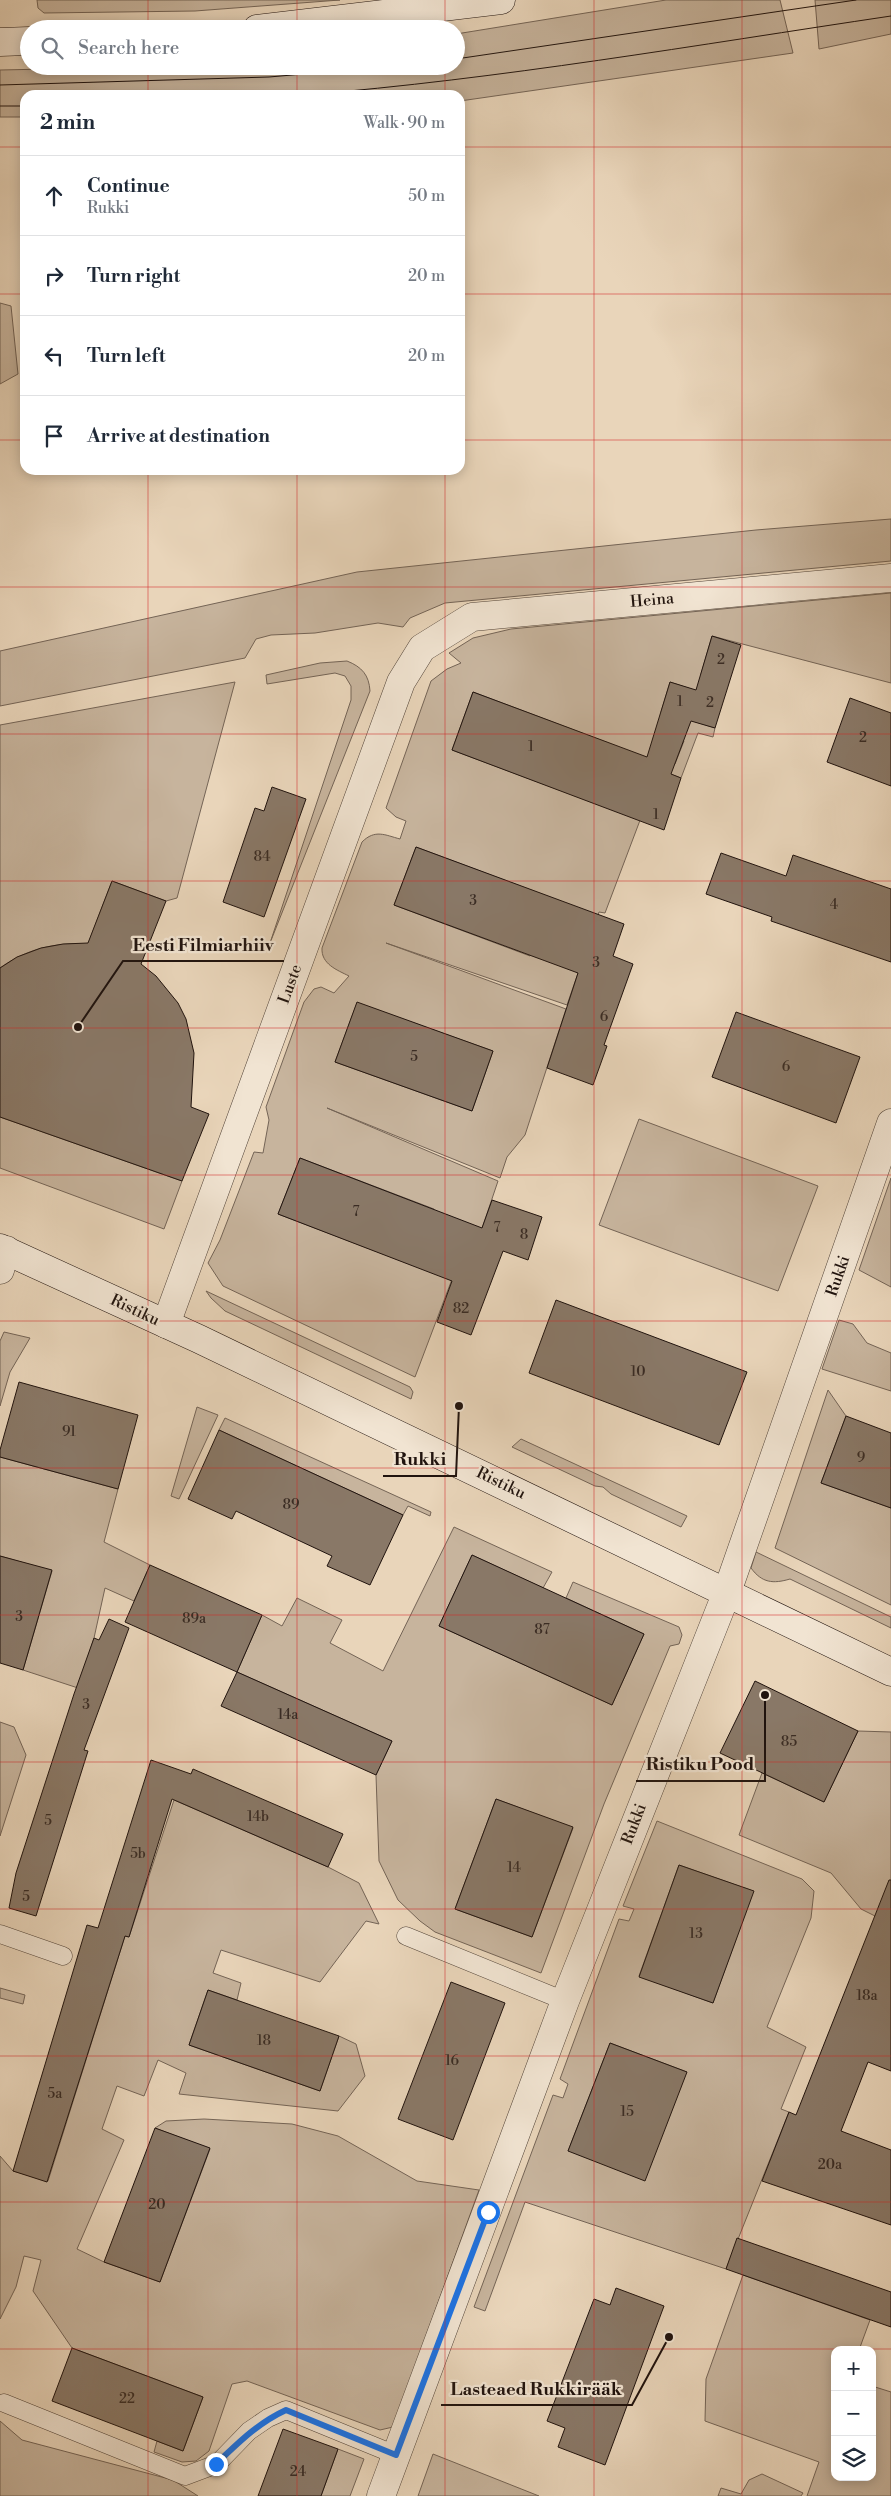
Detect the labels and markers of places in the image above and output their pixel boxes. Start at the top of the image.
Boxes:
callout: Eesti Filmiarhiiv [123,928,284,961]
callout: Rukki [383,1443,456,1476]
callout: Ristiku Pood [636,1748,765,1781]
callout: Lasteaed Rukkirääk [441,2372,632,2405]

